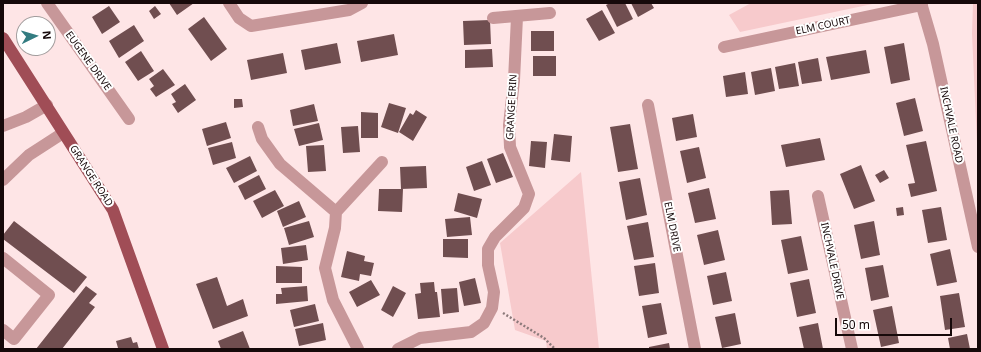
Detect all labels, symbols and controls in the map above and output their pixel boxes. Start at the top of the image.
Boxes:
street label: ELM COURT [795,14,851,38]
north arrow [16,16,56,56]
street label: EUGENE DRIVE [63,29,113,93]
text: N [40,30,55,40]
street label: GRANGE ERIN [504,74,520,140]
street label: INCHVALE ROAD [937,86,965,164]
street label: GRANGE ROAD [67,143,115,209]
street label: ELM DRIVE [661,201,683,253]
street label: INCHVALE DRIVE [818,221,846,301]
scale bar [837,310,954,336]
text: 50 m [842,316,870,333]

